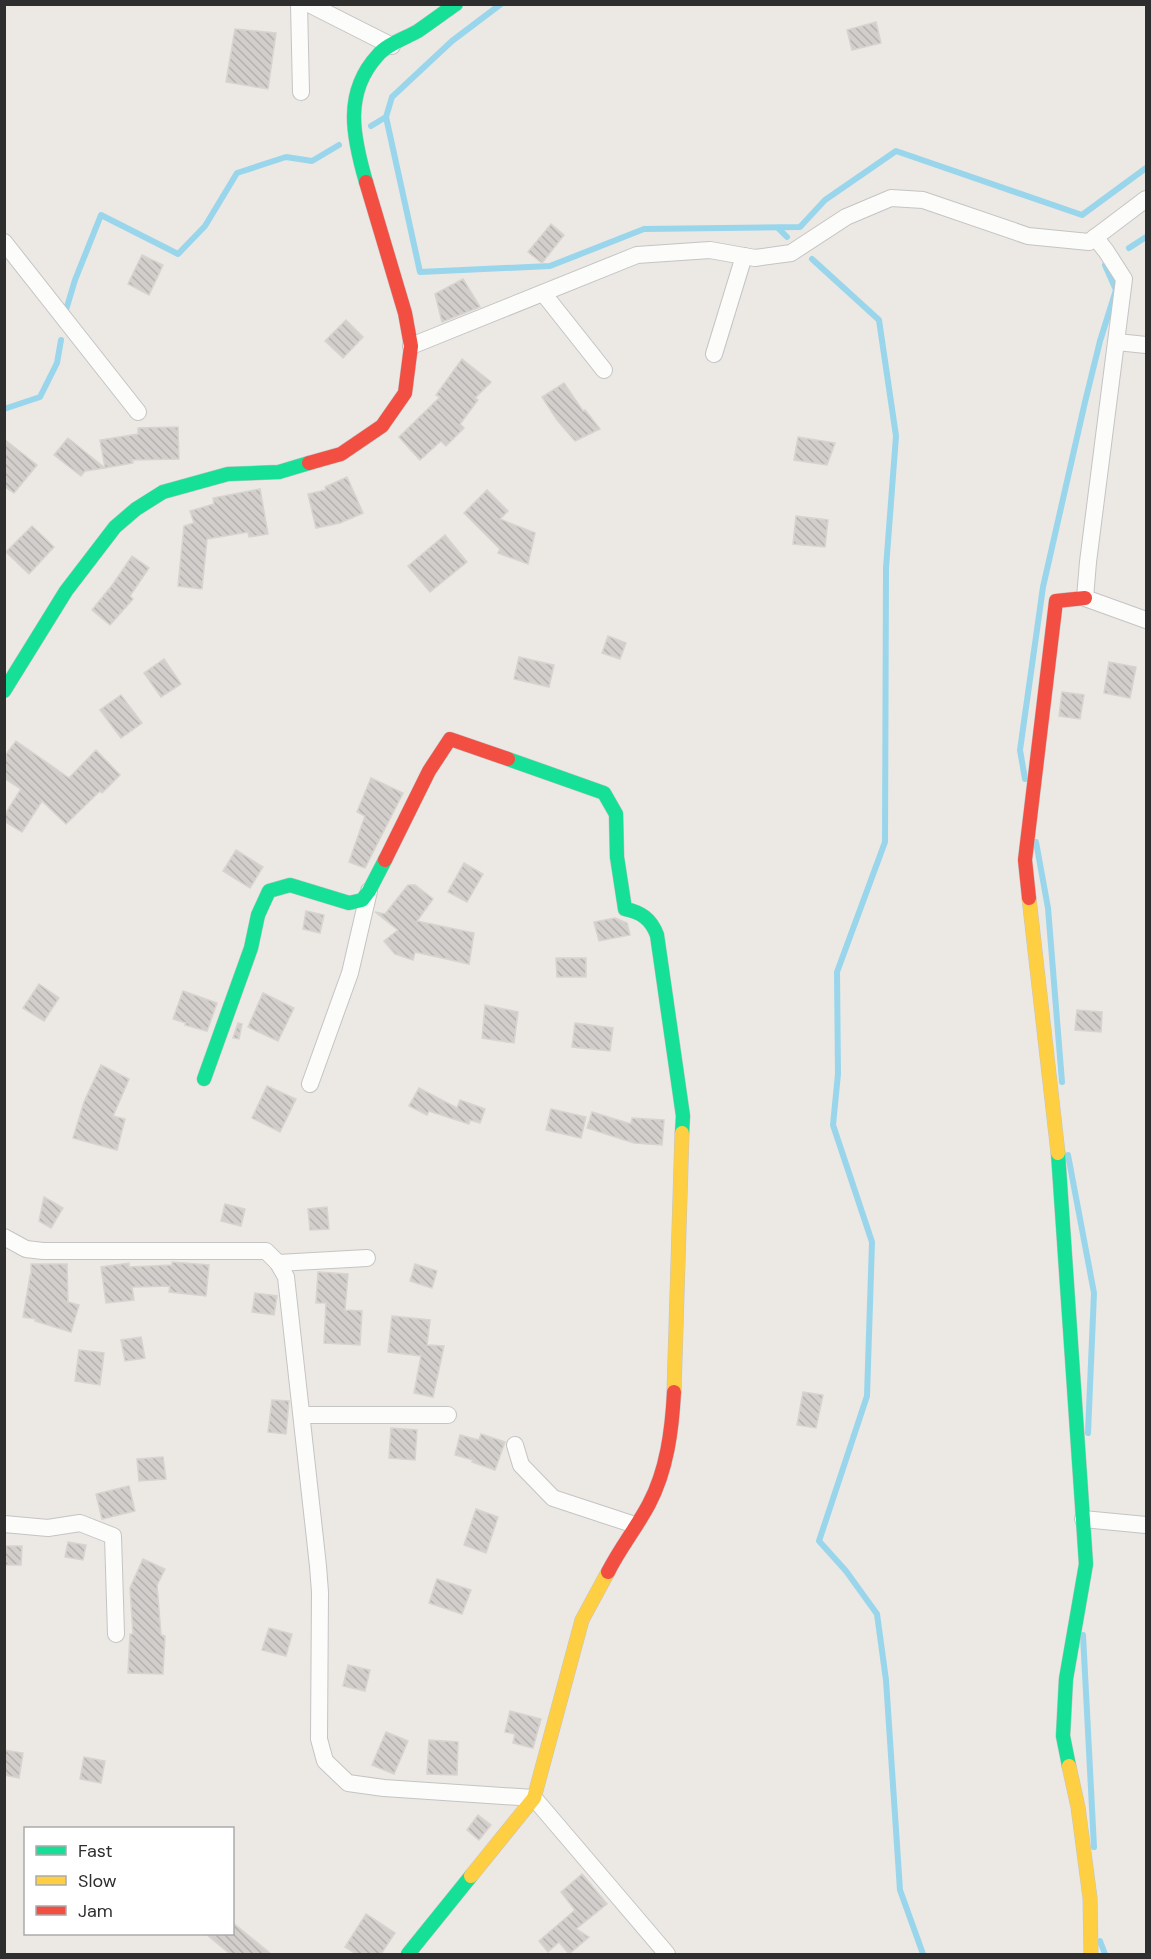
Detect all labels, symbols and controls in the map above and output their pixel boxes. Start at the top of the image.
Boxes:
legend [24,1827,234,1935]
text: Fast [78,1839,113,1863]
text: Slow [78,1869,117,1893]
text: Jam [78,1899,113,1923]

